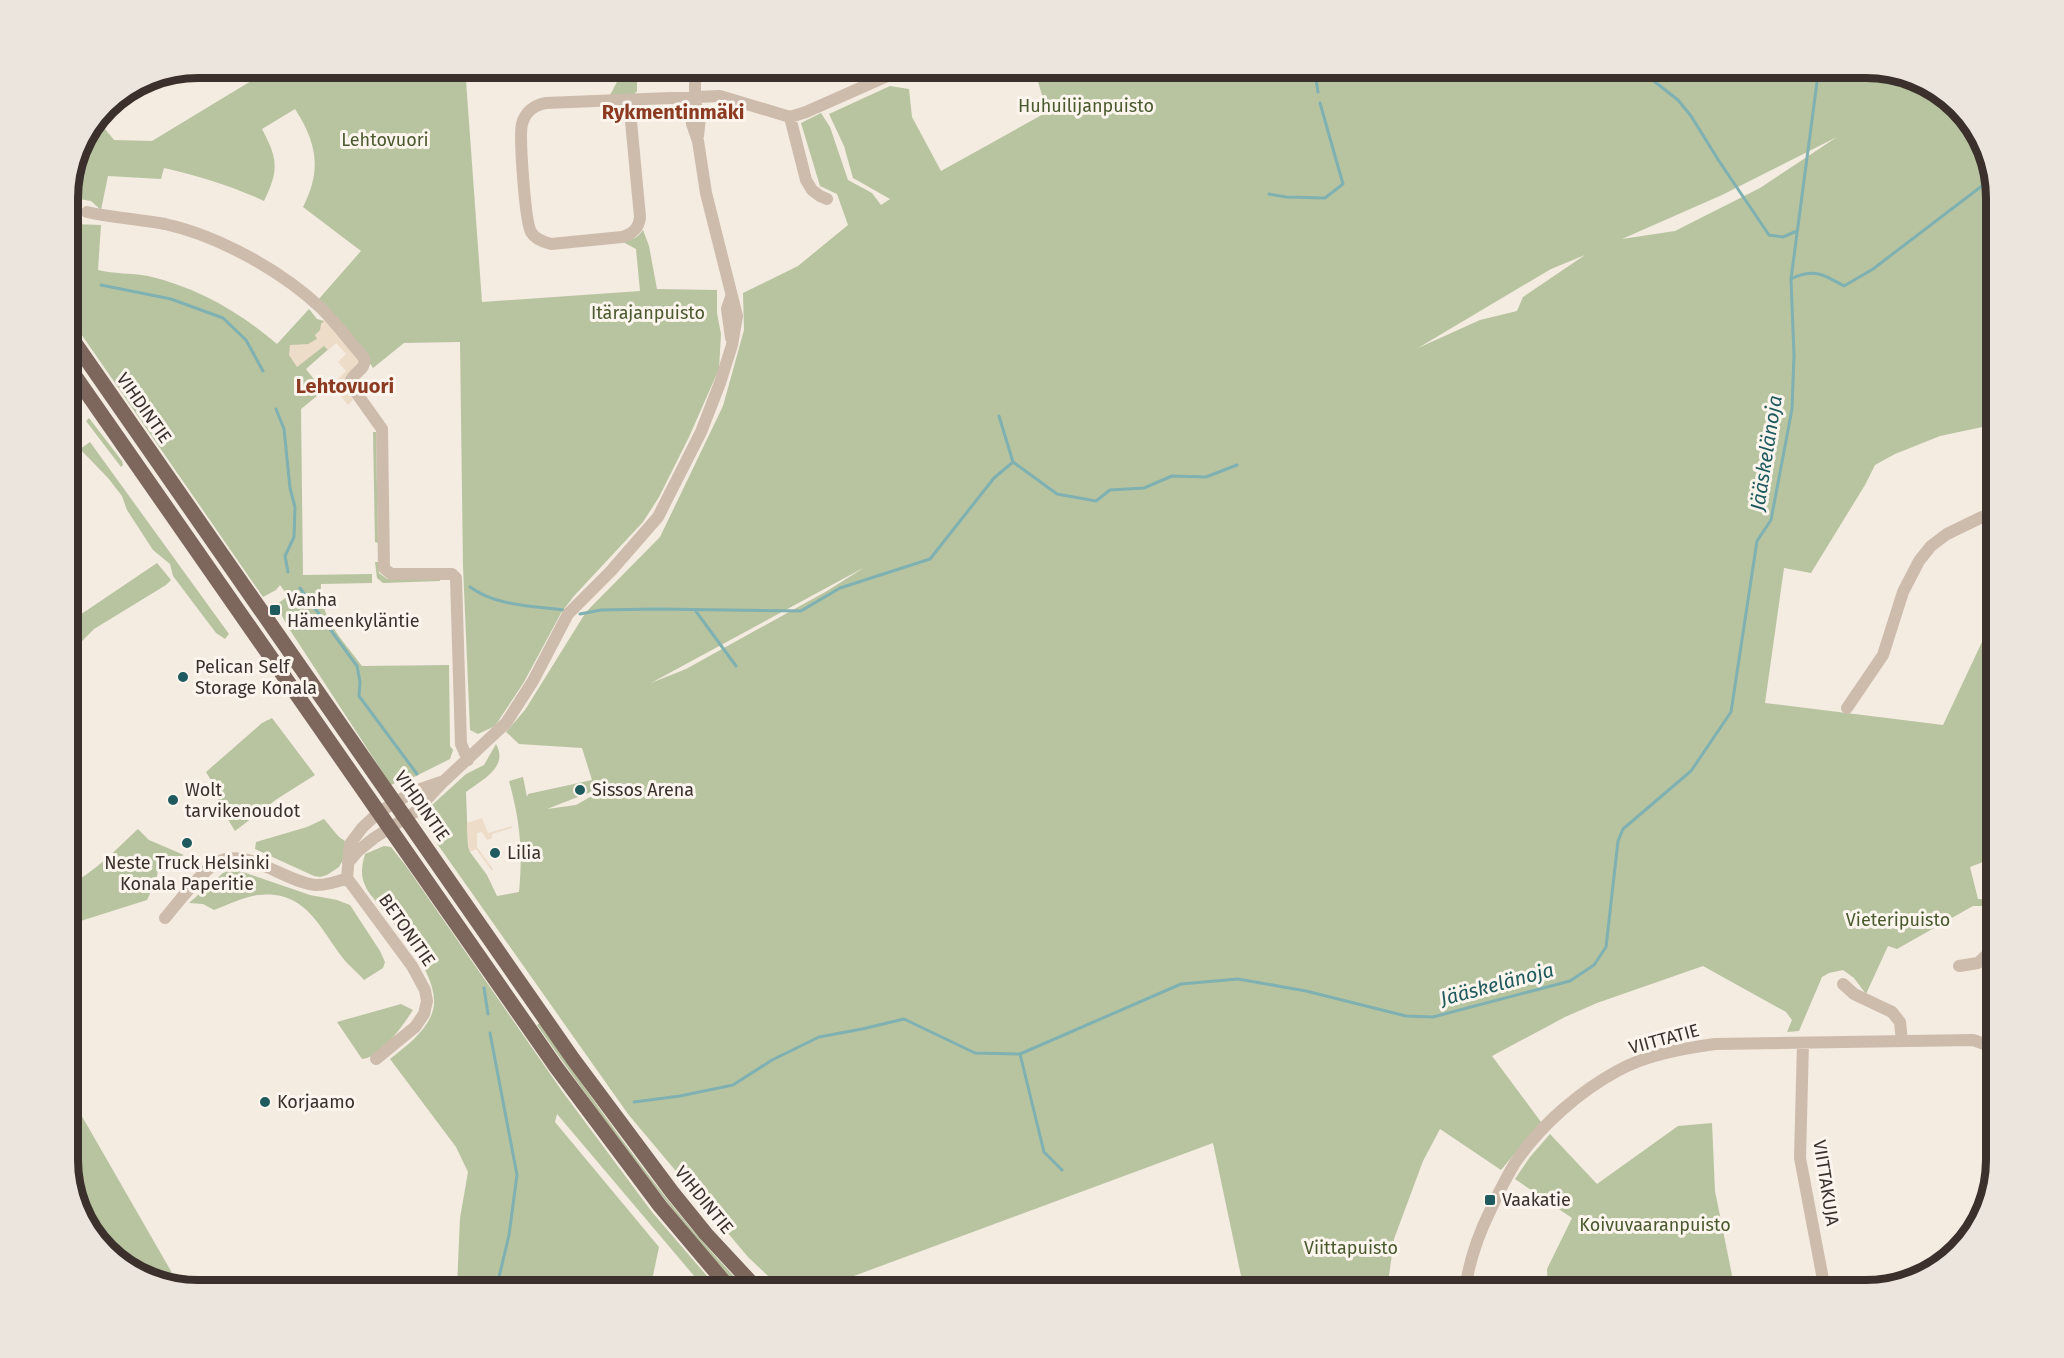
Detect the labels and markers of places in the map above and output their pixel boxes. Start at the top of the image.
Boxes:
place label: Vanha Hämeenkyläntie [287,589,420,632]
marker: Vanha Hämeenkyläntie [268,603,282,617]
place label: Pelican Self Storage Konala [195,656,317,699]
marker: Pelican Self Storage Konala [176,670,190,684]
place label: Wolt tarvikenoudot [185,779,301,822]
place label: Sissos Arena [592,779,694,801]
marker: Sissos Arena [573,783,587,797]
marker: Wolt tarvikenoudot [166,793,180,807]
marker: Neste Truck Helsinki Konala Paperitie [180,836,194,850]
place label: Lilia [507,842,541,864]
marker: Lilia [488,846,502,860]
place label: Neste Truck Helsinki Konala Paperitie [104,852,270,895]
place label: Korjaamo [277,1091,355,1113]
marker: Korjaamo [258,1095,272,1109]
place label: Vaakatie [1502,1189,1571,1211]
marker: Vaakatie [1483,1193,1497,1207]

